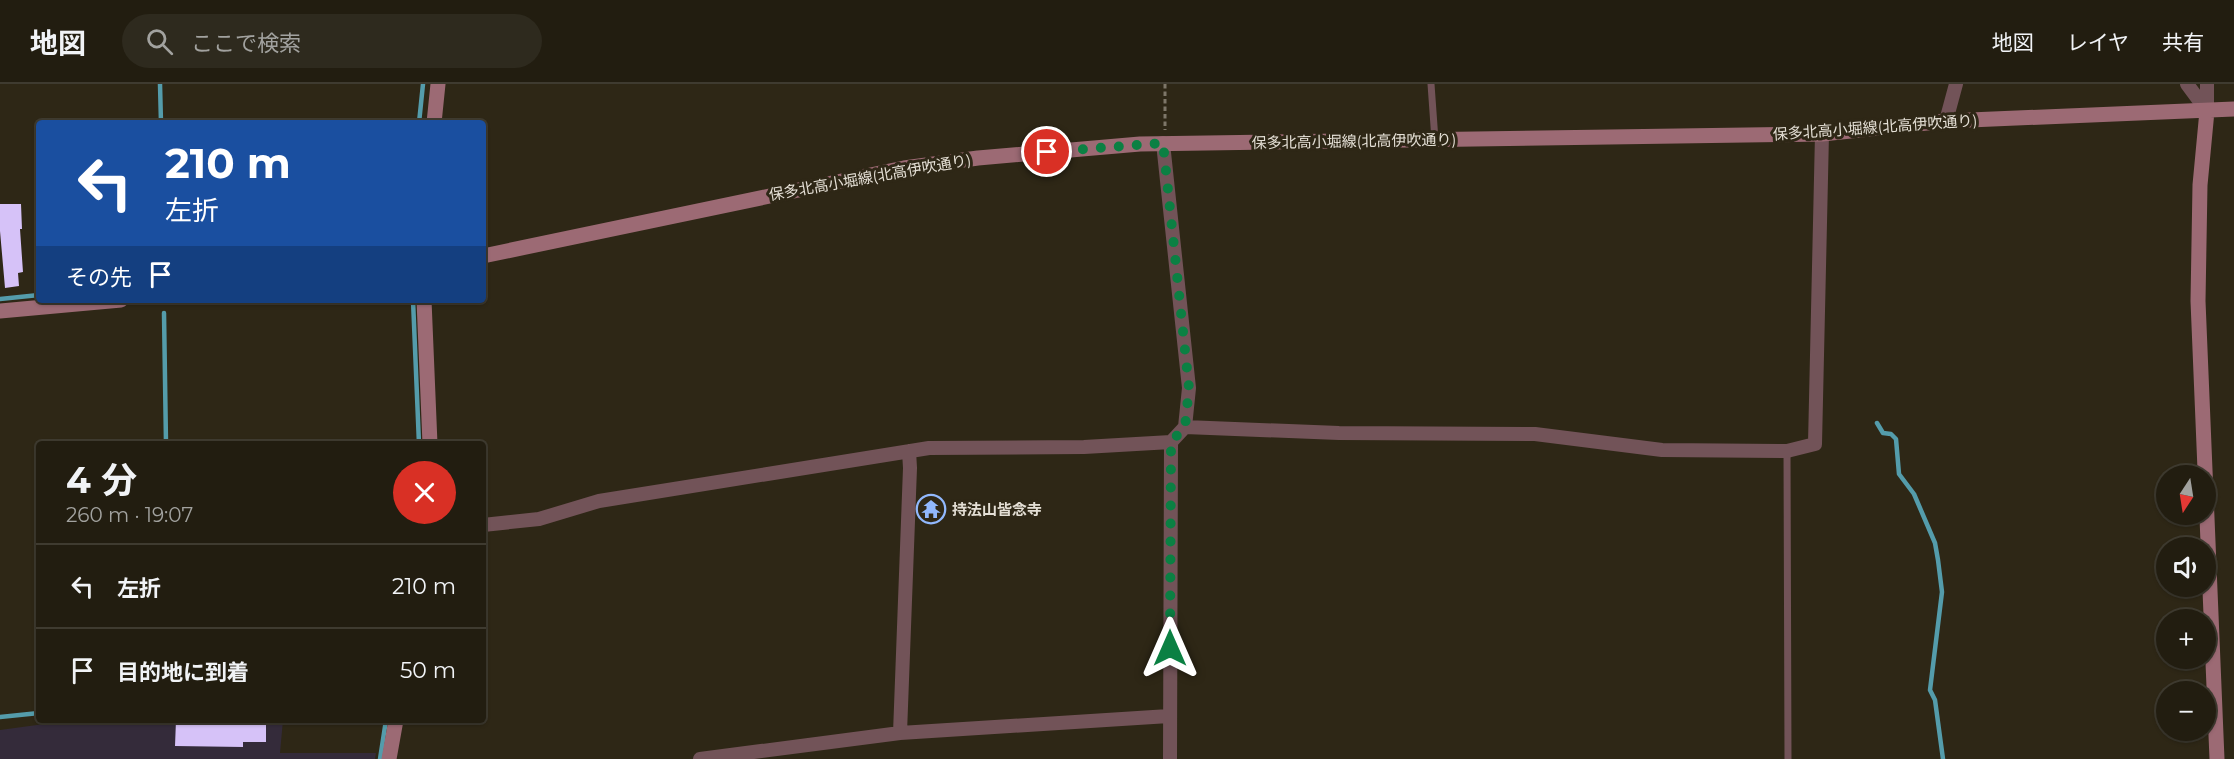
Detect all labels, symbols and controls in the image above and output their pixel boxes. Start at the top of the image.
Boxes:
search box [122,14,542,68]
icon: search [143,25,176,58]
text: 地図 [30,26,86,60]
text: ここで検索 [191,30,301,57]
text: 地図 [1992,30,2034,55]
text: レイヤ [2067,30,2129,55]
text: 共有 [2162,30,2204,55]
street label: 保多北高小堀線(北高伊吹通り) [1772,110,1978,144]
pin [1021,126,1072,177]
street label: 保多北高小堀線(北高伊吹通り) [1251,130,1457,152]
icon: arrive [1030,135,1063,168]
text: 210 m [165,137,291,189]
icon: left [66,144,144,222]
street label: 保多北高小堀線(北高伊吹通り) [767,150,973,204]
text: 左折 [165,194,219,227]
icon: arrive [144,258,177,291]
text: その先 [66,264,132,291]
text: 4 分 [66,458,137,502]
button: close [393,461,456,524]
north arrow [2156,465,2216,525]
map controls [2156,465,2216,741]
temple icon: 持法山皆念寺 [915,493,947,525]
place label: 持法山皆念寺 [952,500,1042,519]
text: 260 m · 19:07 [66,503,193,527]
button: sound [2156,537,2216,597]
icon: left [66,570,99,603]
text: 210 m [392,573,456,600]
text: 左折 [117,575,161,602]
button: + [2156,609,2216,669]
position arrow [1138,616,1202,680]
icon: arrive [66,654,99,687]
text: 50 m [400,657,456,684]
text: 目的地に到着 [117,659,249,686]
button: − [2156,681,2216,741]

